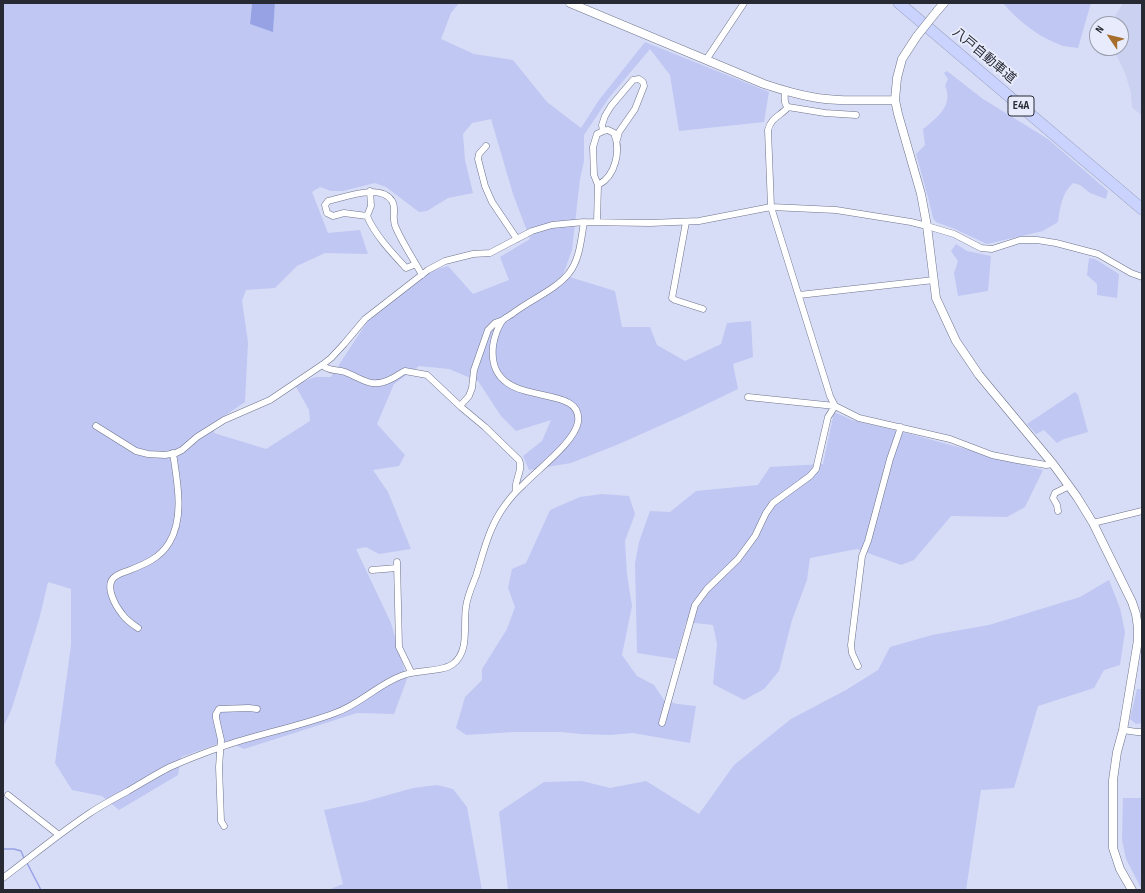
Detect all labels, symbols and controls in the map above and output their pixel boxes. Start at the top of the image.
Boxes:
north arrow [1089,16,1129,56]
text: N [1093,23,1107,36]
street label: 八戸自動車道 [949,25,1019,87]
road number: E4A [1008,96,1034,116]

